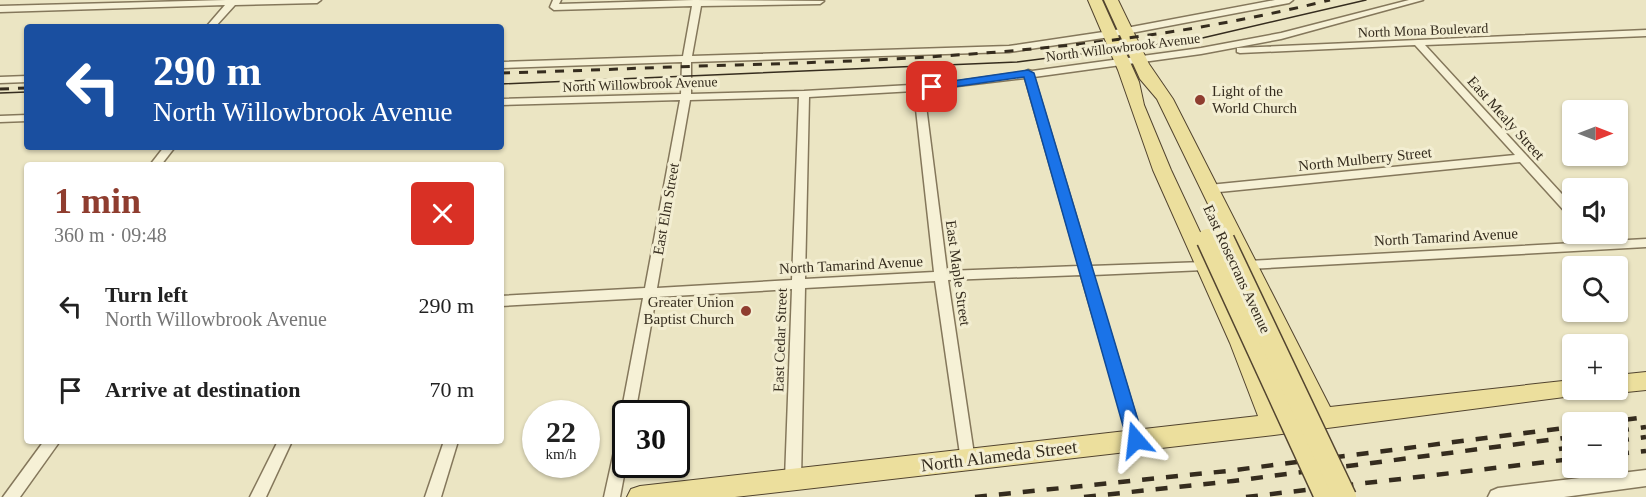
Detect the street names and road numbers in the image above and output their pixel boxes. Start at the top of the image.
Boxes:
street label: North Mona Boulevard [1357,21,1489,40]
street label: North Willowbrook Avenue [1045,31,1201,64]
street label: East Mealy Street [1464,73,1548,164]
street label: North Willowbrook Avenue [562,74,718,95]
street label: North Mulberry Street [1297,144,1433,174]
street label: East Elm Street [650,161,682,256]
street label: East Rosecrans Avenue [1200,202,1274,336]
street label: East Maple Street [943,219,973,328]
street label: North Tamarind Avenue [1374,225,1519,249]
street label: North Tamarind Avenue [779,253,924,277]
street label: East Cedar Street [770,287,790,392]
street label: North Alameda Street [920,437,1078,475]

